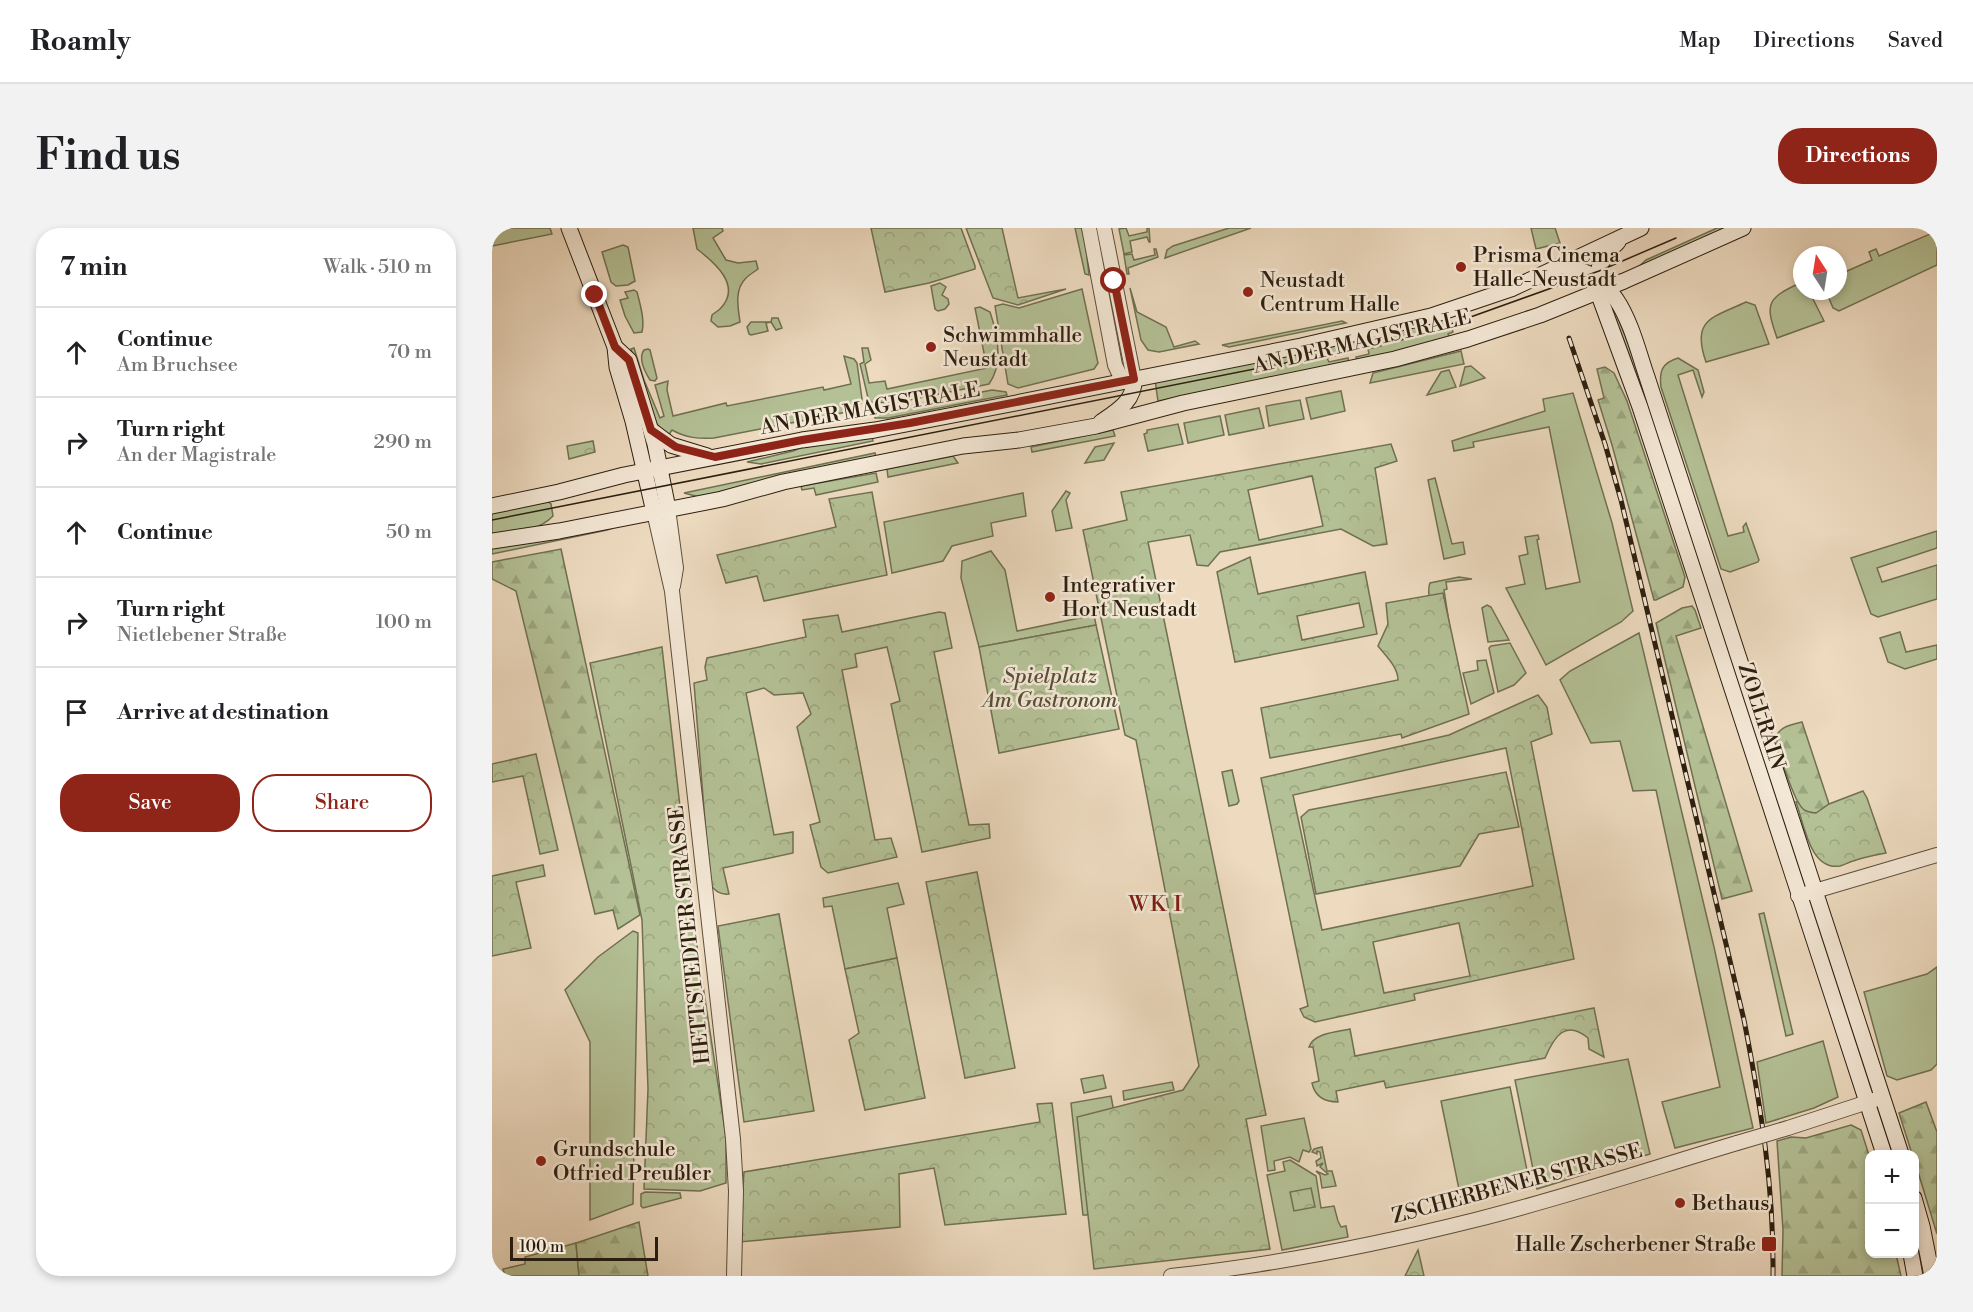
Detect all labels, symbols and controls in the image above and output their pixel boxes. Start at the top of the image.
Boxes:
text: Roamly [30,24,131,59]
text: Map [1679,28,1721,54]
text: Directions [1754,28,1855,54]
text: Saved [1888,28,1943,54]
button: Directions [1778,128,1937,184]
text: Find us [36,130,180,183]
place label: Prisma Cinema Halle-Neustadt [1473,243,1620,293]
north arrow [1793,246,1847,300]
text: 7 min [60,251,127,283]
text: Walk · 510 m [323,255,432,280]
marker: Prisma Cinema Halle-Neustadt [1454,260,1468,274]
route start [1100,267,1126,293]
place label: Neustadt Centrum Halle [1260,268,1400,318]
route end [581,281,607,307]
marker: Neustadt Centrum Halle [1241,285,1255,299]
street label: AN DER MAGISTRALE [1250,304,1474,380]
place label: Schwimmhalle Neustadt [943,323,1082,373]
text: Continue [117,326,213,353]
icon: ahead [60,336,93,369]
text: 70 m [388,340,432,365]
marker: Schwimmhalle Neustadt [924,340,938,354]
text: Am Bruchsee [117,353,238,378]
street label: AN DER MAGISTRALE [757,377,982,441]
text: Turn right [117,416,225,443]
icon: right [60,426,93,459]
text: 290 m [374,430,432,455]
text: An der Magistrale [117,443,276,468]
icon: ahead [60,516,93,549]
text: Continue [117,519,213,546]
text: 50 m [386,520,432,545]
place label: Integrativer Hort Neustadt [1062,573,1198,623]
marker: Integrativer Hort Neustadt [1043,590,1057,604]
text: Turn right [117,596,225,623]
icon: right [60,606,93,639]
text: 100 m [376,610,432,635]
text: Nietlebener Straße [117,623,287,648]
street label: ZOLLRAIN [1732,660,1791,773]
park label: Spielplatz Am Gastronom [981,664,1118,714]
icon: arrive [60,696,93,729]
text: Arrive at destination [117,699,329,726]
button: Save [60,774,240,832]
button: Share [252,774,432,832]
street label: HETTSTEDTER STRASSE [663,804,717,1066]
district label: WK I [1128,891,1183,918]
place label: Grundschule Otfried Preußler [553,1137,711,1187]
street label: ZSCHERBENER STRASSE [1389,1138,1645,1230]
map controls [1865,1150,1919,1258]
button: + [1865,1150,1919,1204]
marker: Grundschule Otfried Preußler [534,1154,548,1168]
place label: Bethaus [1691,1191,1769,1217]
marker: Bethaus [1673,1196,1687,1210]
button: − [1865,1204,1919,1258]
place label: Halle Zscherbener Straße [1515,1232,1756,1258]
scale bar [510,1234,658,1262]
marker: Halle Zscherbener Straße [1760,1235,1778,1253]
text: 100 m [519,1237,564,1257]

